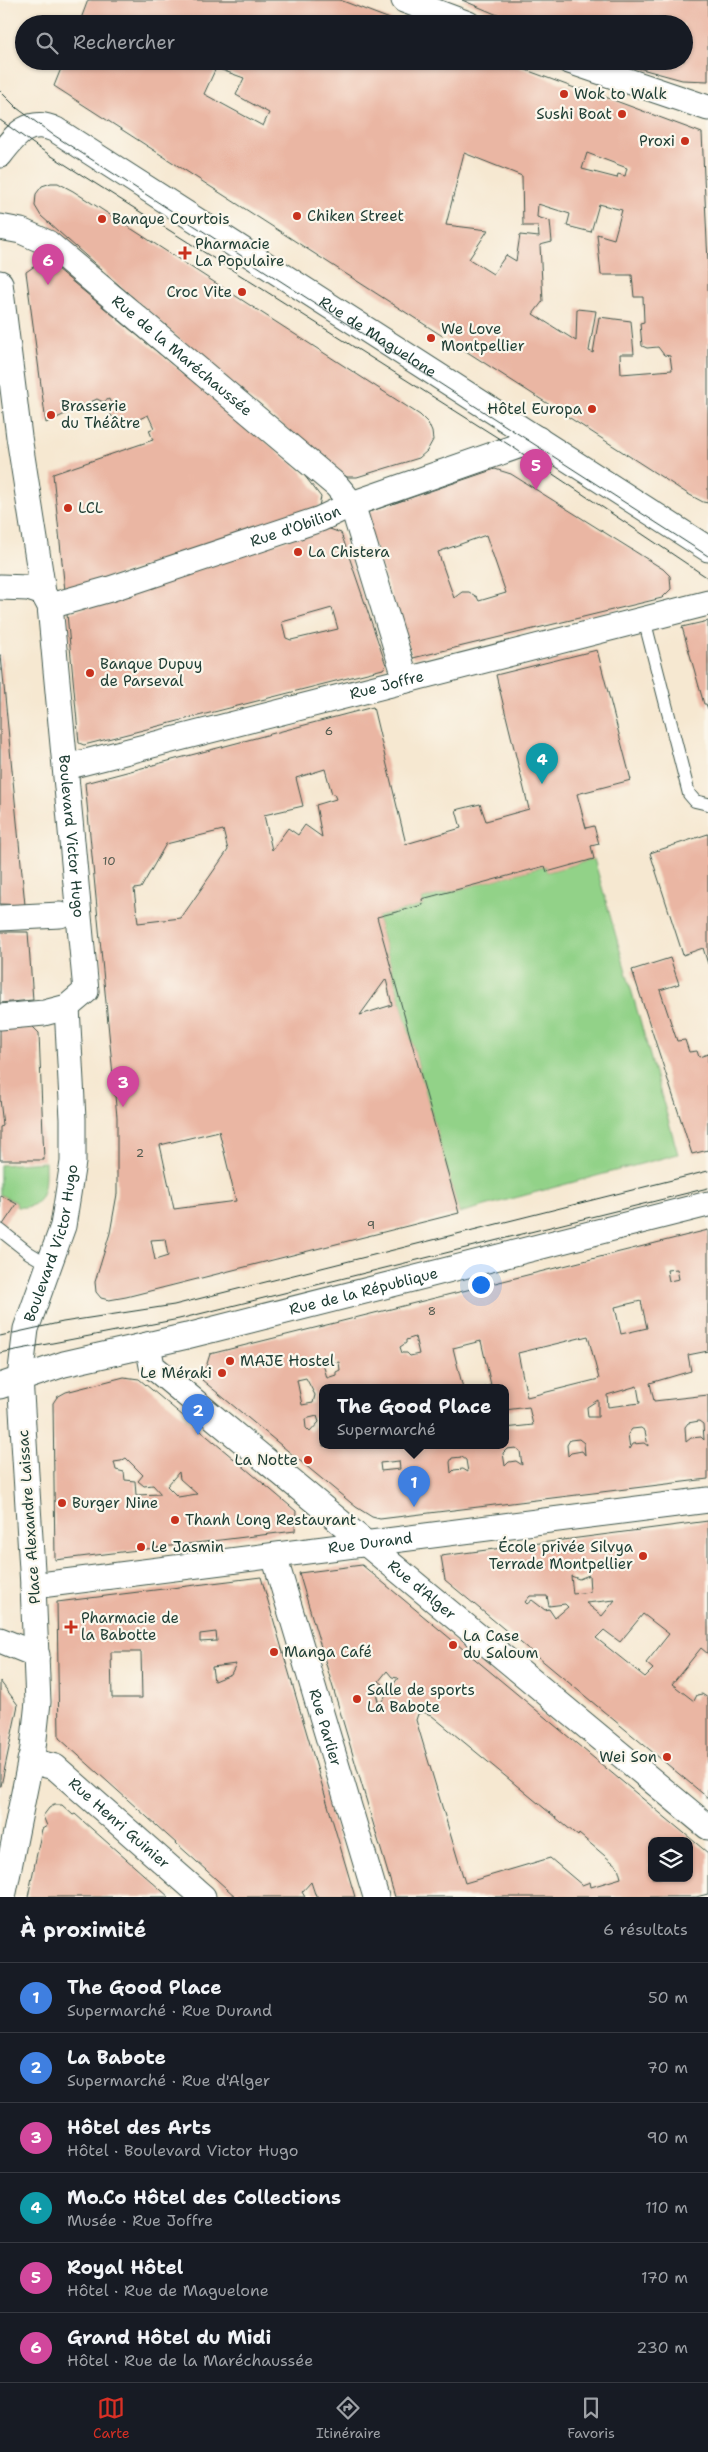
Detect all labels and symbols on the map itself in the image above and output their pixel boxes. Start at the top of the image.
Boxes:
place label: Wok to Walk [574,84,667,104]
marker: Wok to Walk [558,88,570,100]
place label: Sushi Boat [536,104,612,124]
marker: Sushi Boat [616,108,628,120]
place label: Proxi [639,131,675,151]
marker: Proxi [679,135,691,147]
place label: Chiken Street [307,206,404,226]
place label: Banque Courtois [112,209,230,229]
marker: Chiken Street [291,210,303,222]
marker: Banque Courtois [96,213,108,225]
place label: Pharmacie La Populaire [195,234,285,271]
pin: 6 [32,244,64,285]
marker: Pharmacie La Populaire [179,247,191,259]
place label: Croc Vite [166,282,232,302]
marker: Croc Vite [236,286,248,298]
street label: Rue de la Maréchaussée [108,291,256,420]
street label: Rue de Maguelone [315,292,440,382]
place label: We Love Montpellier [441,319,525,356]
marker: We Love Montpellier [425,332,437,344]
place label: Brasserie du Théâtre [61,396,141,433]
place label: Hôtel Europa [487,399,583,419]
marker: Hôtel Europa [586,403,598,415]
marker: Brasserie du Théâtre [45,409,57,421]
pin: 5 [520,449,552,490]
place label: LCL [78,498,103,518]
street label: Rue d'Obilion [247,501,344,552]
marker: LCL [62,502,74,514]
place label: La Chistera [308,542,390,562]
marker: La Chistera [292,546,304,558]
place label: Banque Dupuy de Parseval [100,654,202,691]
street label: Rue Joffre [348,666,426,704]
marker: Banque Dupuy de Parseval [84,667,96,679]
house number: 6 [325,723,333,739]
pin: 4 [526,743,558,784]
street label: Boulevard Victor Hugo [54,754,89,919]
house number: 10 [102,853,116,869]
pin: 3 [107,1066,139,1107]
house number: 2 [136,1145,144,1161]
street label: Boulevard Victor Hugo [19,1163,82,1325]
house number: 9 [367,1217,375,1233]
street label: Rue de la République [287,1263,440,1320]
your location [468,1272,494,1298]
house number: 8 [428,1303,436,1319]
place label: MAJE Hostel [240,1351,335,1371]
marker: MAJE Hostel [224,1355,236,1367]
place label: Le Méraki [140,1363,212,1383]
marker: Le Méraki [216,1367,228,1379]
pin: 2 [182,1394,214,1435]
street label: Place Alexandre Laissac [13,1429,45,1605]
place label: La Notte [234,1450,298,1470]
marker: La Notte [302,1454,314,1466]
pin: 1 [398,1466,430,1507]
place label: Burger Nine [72,1493,158,1513]
marker: Burger Nine [56,1497,68,1509]
place label: Thanh Long Restaurant [185,1510,356,1530]
marker: Thanh Long Restaurant [169,1514,181,1526]
street label: Rue Durand [327,1528,414,1558]
place label: École privée Silvya Terrade Montpellier [489,1536,634,1574]
place label: Le Jasmin [151,1537,224,1557]
marker: Le Jasmin [135,1541,147,1553]
marker: École privée Silvya Terrade Montpellier [637,1550,649,1562]
street label: Rue d'Alger [383,1556,460,1624]
place label: Pharmacie de la Babotte [81,1608,179,1645]
marker: Pharmacie de la Babotte [65,1621,77,1633]
place label: La Case du Saloum [463,1626,538,1663]
marker: La Case du Saloum [447,1639,459,1651]
place label: Manga Café [284,1642,372,1662]
marker: Manga Café [268,1646,280,1658]
place label: Salle de sports La Babote [367,1680,475,1717]
street label: Rue Parlier [304,1686,346,1769]
marker: Salle de sports La Babote [351,1693,363,1705]
place label: Wei Son [599,1747,657,1767]
marker: Wei Son [661,1751,673,1763]
street label: Rue Henri Guinier [64,1773,174,1873]

